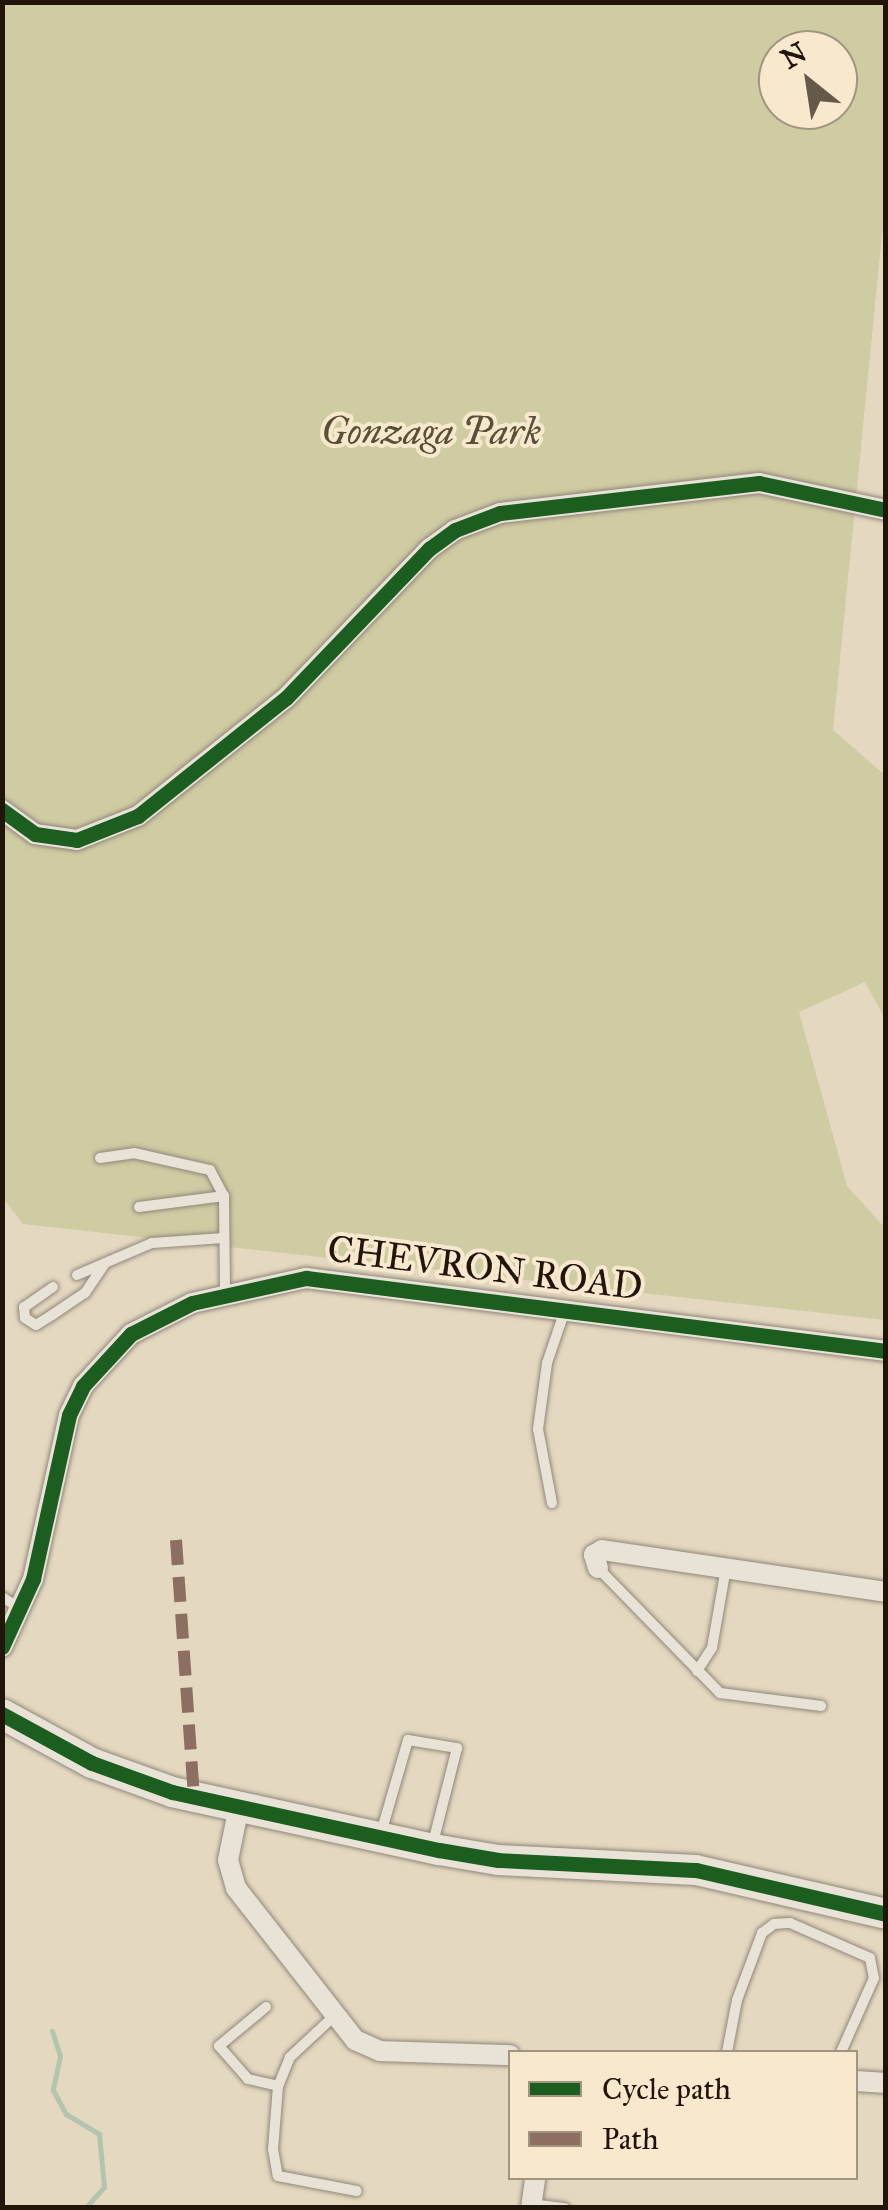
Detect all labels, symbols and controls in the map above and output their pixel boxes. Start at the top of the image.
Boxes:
north arrow [758,30,858,130]
text: N [775,34,813,76]
park label: Gonzaga Park [321,409,541,455]
street label: CHEVRON ROAD [325,1226,645,1310]
legend [508,2050,858,2180]
text: Cycle path [602,2071,731,2107]
text: Path [602,2121,659,2157]

